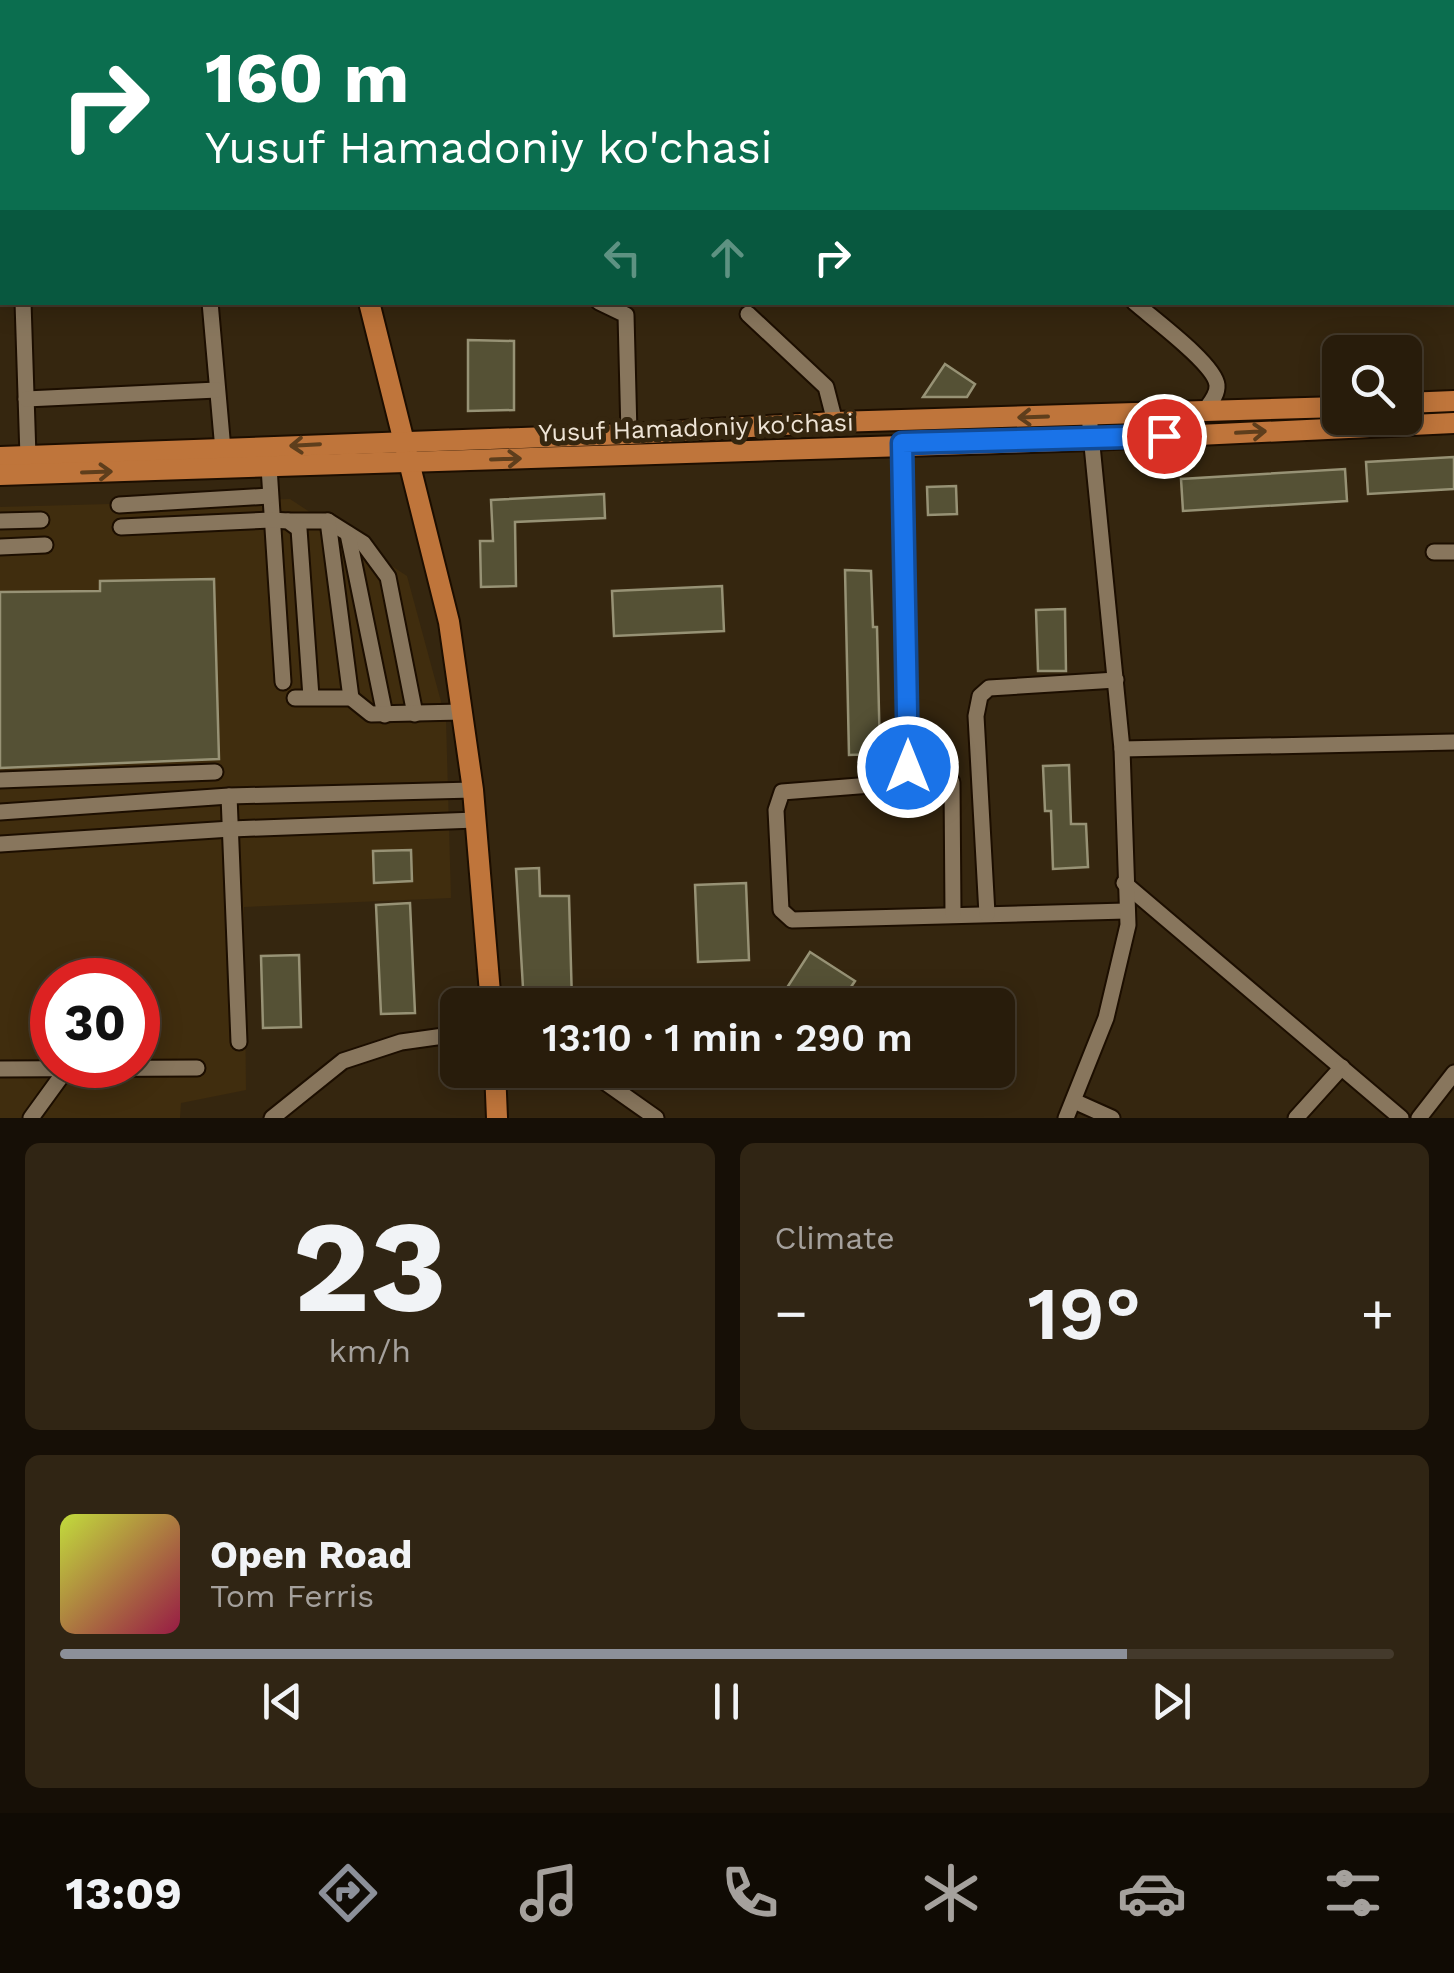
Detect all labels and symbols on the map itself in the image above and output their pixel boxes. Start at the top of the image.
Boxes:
pin [1122,394,1207,479]
one-way arrow [1017,407,1049,426]
street label: Yusuf Hamadoniy ko'chasi [538,408,854,447]
one-way arrow [1234,422,1266,441]
one-way arrow [290,436,322,455]
one-way arrow [490,449,522,468]
one-way arrow [81,463,113,482]
position arrow [856,715,960,819]
speed limit sign: 30 [30,958,160,1088]

